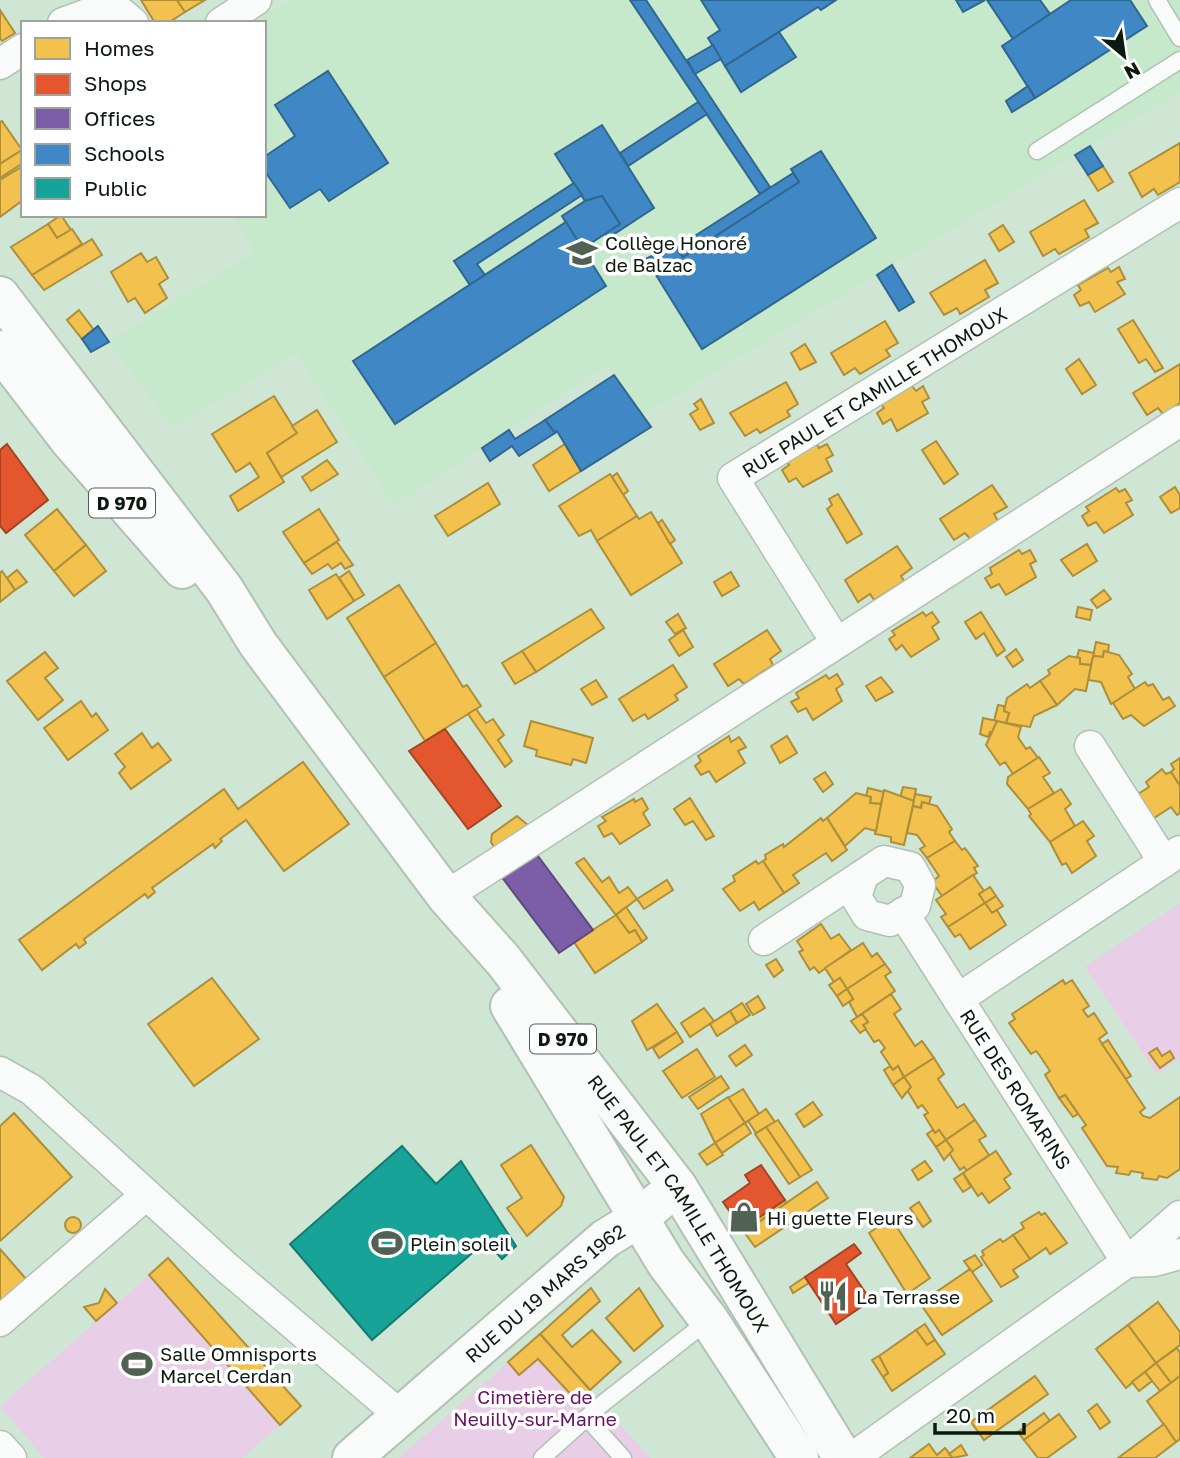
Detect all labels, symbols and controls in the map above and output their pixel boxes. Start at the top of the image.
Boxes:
legend [21,21,266,217]
north arrow [1089,21,1159,91]
text: Homes [84,35,154,61]
text: N [1121,58,1144,85]
text: Shops [84,70,147,96]
text: Offices [84,105,155,131]
text: Schools [84,140,165,166]
text: Public [84,175,147,201]
place label: Collège Honoré de Balzac [605,231,747,276]
school or university icon: Collège Honoré de Balzac [565,236,599,270]
street label: RUE PAUL ET CAMILLE THOMOUX [737,301,1010,482]
road number: D 970 [89,489,155,518]
street label: RUE DES ROMARINS [956,1005,1076,1173]
road number: D 970 [530,1024,596,1054]
street label: RUE PAUL ET CAMILLE THOMOUX [584,1070,775,1336]
shop icon: Hi guette Fleurs [727,1200,761,1234]
place label: Hi guette Fleurs [767,1206,913,1229]
street label: RUE DU 19 MARS 1962 [460,1218,629,1367]
sports icon: Plein soleil [370,1226,404,1260]
place label: Plein soleil [410,1232,510,1255]
restaurant icon: La Terrasse [816,1279,850,1313]
place label: La Terrasse [856,1285,960,1308]
place label: Salle Omnisports Marcel Cerdan [160,1342,317,1387]
sports icon: Salle Omnisports Marcel Cerdan [120,1347,154,1381]
park label: Cimetière de Neuilly-sur-Marne [453,1385,617,1430]
scale bar [935,1392,1024,1436]
text: 20 m [946,1402,995,1428]

